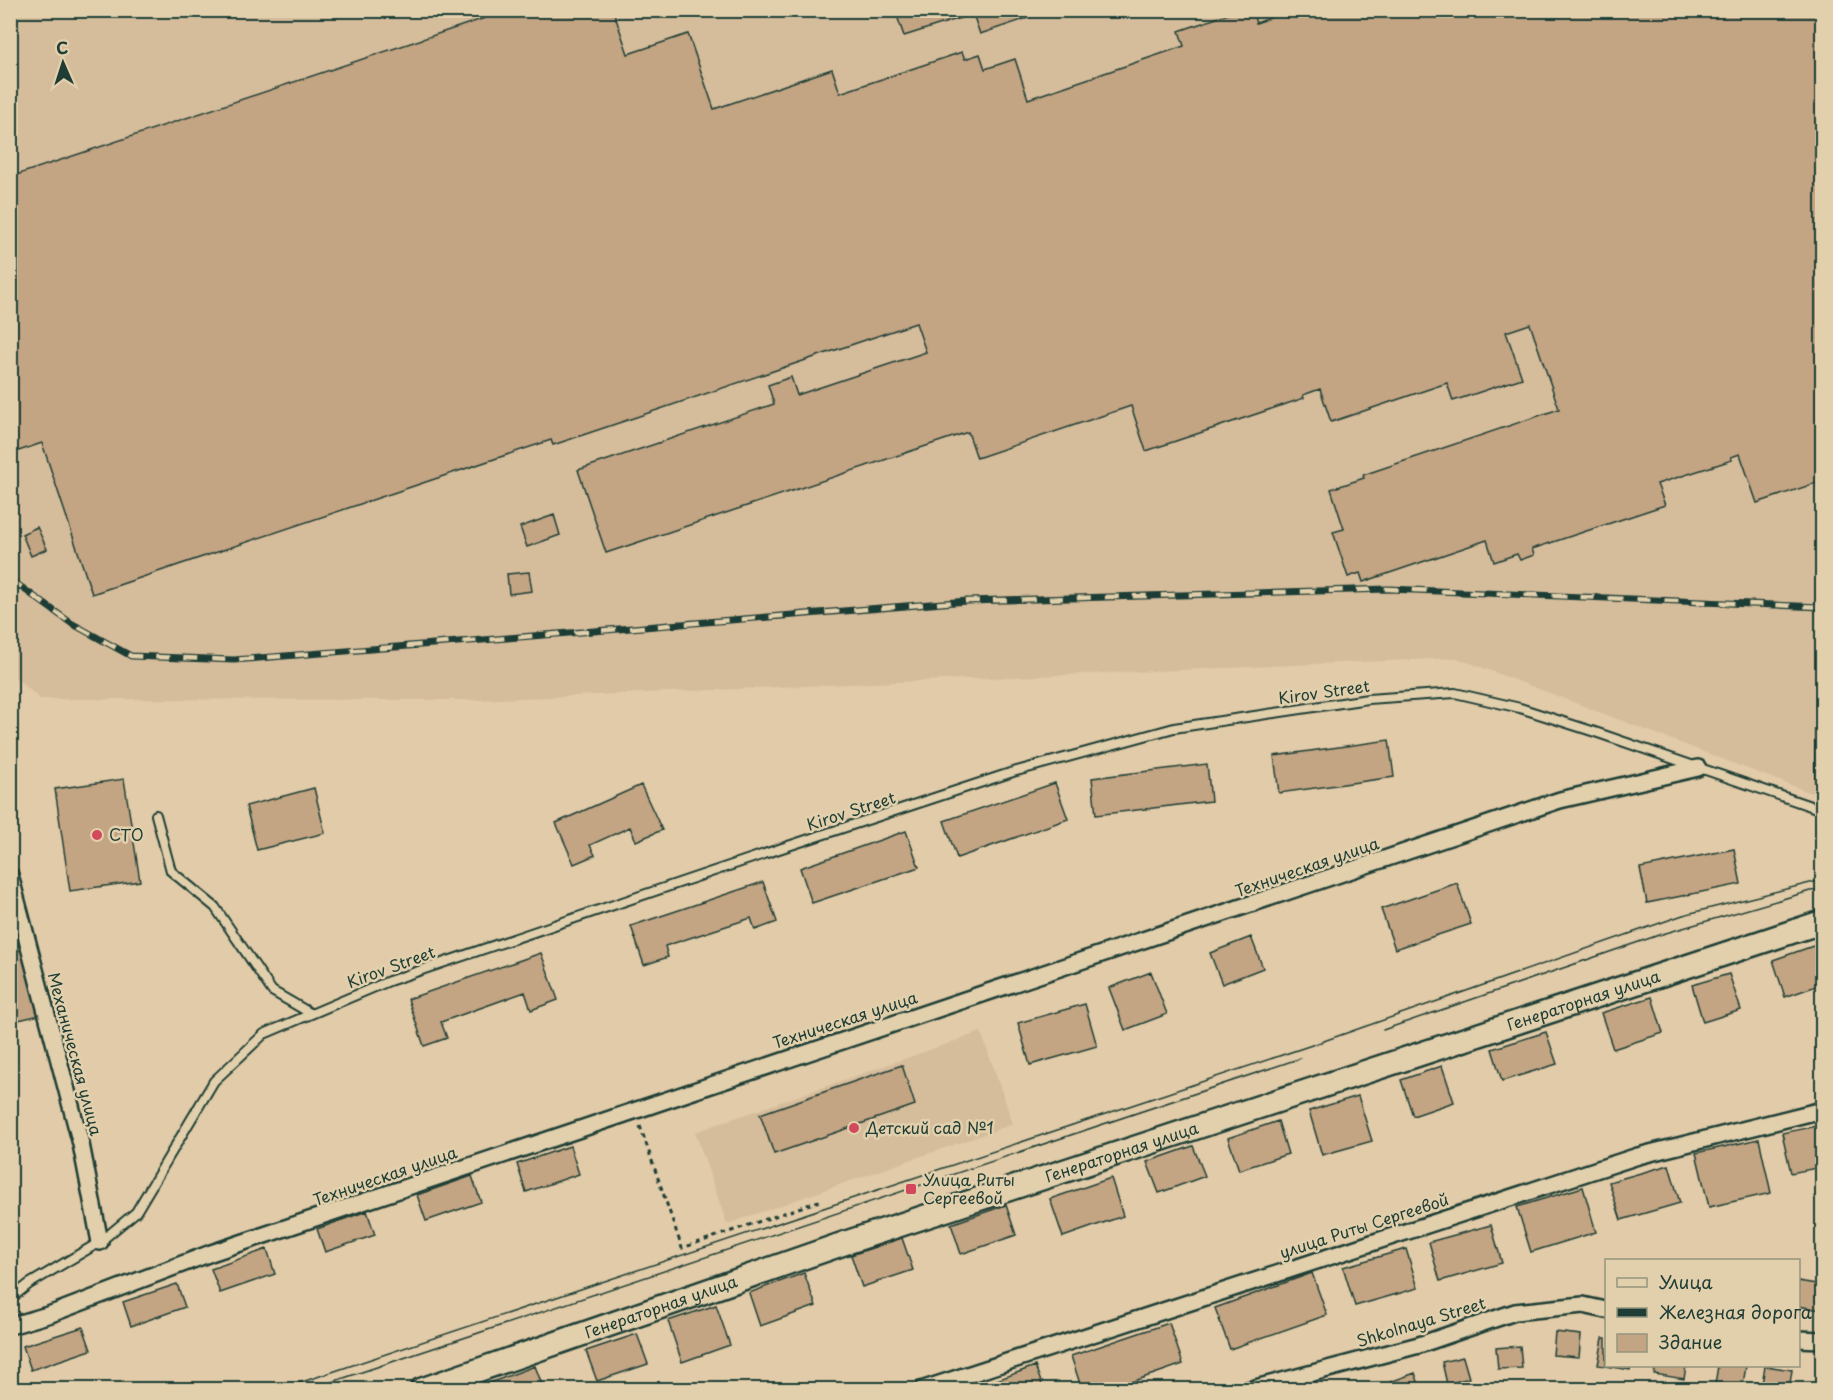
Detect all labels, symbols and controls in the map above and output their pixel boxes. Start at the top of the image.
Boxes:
north arrow [33,33,93,93]
text: С [56,35,69,59]
street label: Kirov Street [1277,673,1372,709]
street label: Kirov Street [803,784,899,836]
place label: СТО [109,822,144,846]
marker: СТО [90,828,104,842]
street label: Техническая улица [1231,830,1382,902]
street label: Kirov Street [343,939,439,993]
street label: Генераторная улица [1503,963,1663,1036]
street label: Механическая улица [43,969,109,1138]
street label: Техническая улица [769,984,920,1054]
place label: Детский сад №1 [865,1115,994,1139]
street label: Генераторная улица [1042,1115,1201,1188]
marker: Детский сад №1 [847,1121,861,1135]
street label: Техническая улица [309,1139,460,1211]
place label: Улица Риты Сергеевой [923,1167,1015,1209]
marker: Улица Риты Сергеевой [904,1182,918,1196]
street label: улица Риты Сергеевой [1276,1186,1451,1264]
legend [1605,1259,1800,1367]
street label: Генераторная улица [581,1268,740,1343]
text: Улица [1659,1268,1713,1295]
street label: Shkolnaya Street [1353,1290,1489,1352]
text: Железная дорога [1659,1298,1813,1325]
text: Здание [1659,1328,1722,1355]

